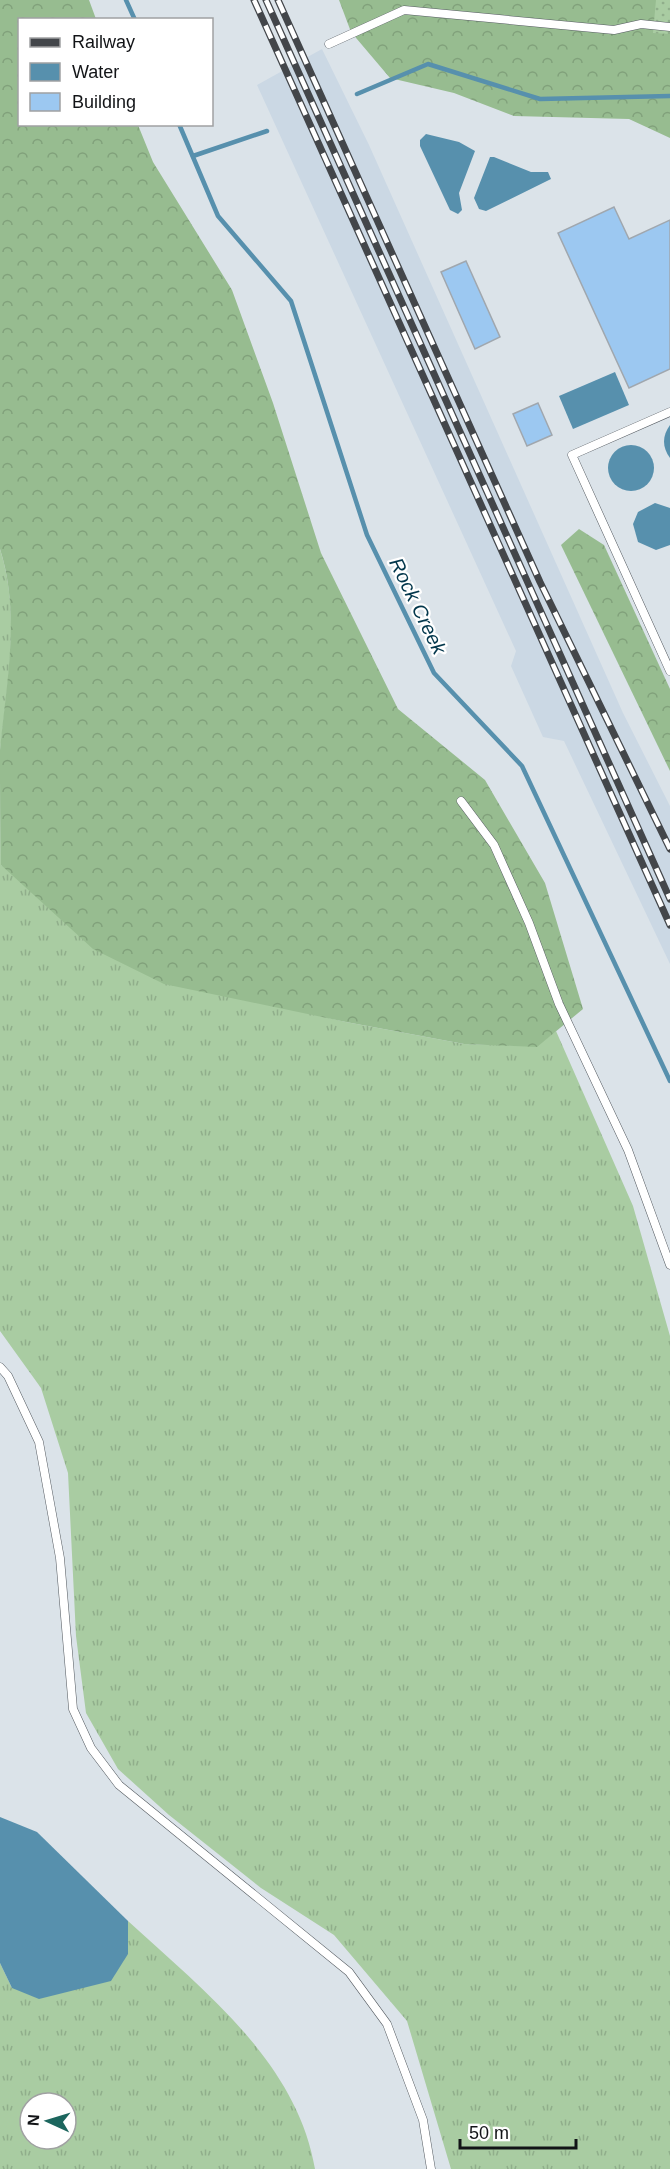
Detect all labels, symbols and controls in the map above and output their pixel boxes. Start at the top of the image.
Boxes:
legend [18,18,213,126]
text: Railway [72,32,135,52]
text: Water [72,62,119,82]
text: Building [72,92,136,112]
water label: Rock Creek [385,554,451,659]
north arrow [18,2091,78,2151]
scale bar [460,2112,576,2150]
text: N [25,2114,42,2126]
text: 50 m [469,2123,509,2143]

